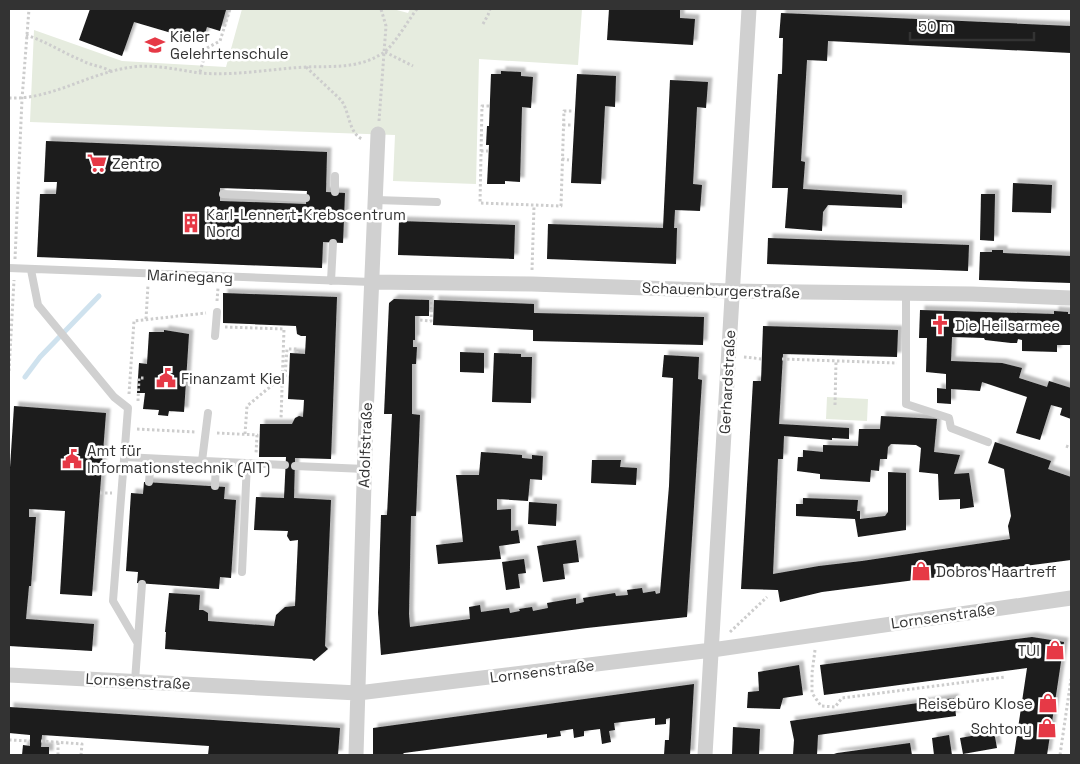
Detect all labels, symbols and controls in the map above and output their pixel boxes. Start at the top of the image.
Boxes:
scale bar [910,10,1034,42]
text: 50 m [918,17,953,36]
place label: Kieler Gelehrtenschule [170,27,289,63]
school or university icon: Kieler Gelehrtenschule [144,34,166,56]
supermarket icon: Zentro [86,152,108,174]
place label: Zentro [112,154,160,173]
place label: Karl-Lennert-Krebscentrum Nord [206,205,406,241]
building icon: Karl-Lennert-Krebscentrum Nord [180,212,202,234]
street label: Marinegang [147,265,233,287]
street label: Schauenburgerstraße [642,278,801,302]
church icon: Die Heilsarmee [929,314,951,336]
place label: Die Heilsarmee [955,316,1060,335]
street label: Gerhardstraße [715,329,739,435]
public building icon: Finanzamt Kiel [155,367,177,389]
place label: Finanzamt Kiel [181,369,285,388]
street label: Adolfstraße [354,402,376,488]
place label: Amt für Informationstechnik (AIT) [87,441,270,478]
public building icon: Amt für Informationstechnik (AIT) [61,448,83,470]
shop icon: Dobros Haartreff [910,560,932,582]
place label: Dobros Haartreff [936,562,1057,581]
street label: Lornsenstraße [890,599,997,633]
shop icon: TUI [1044,639,1066,661]
place label: TUI [1018,641,1040,660]
street label: Lornsenstraße [489,655,595,687]
street label: Lornsenstraße [85,669,191,693]
shop icon: Reisebüro Klose [1037,692,1059,714]
place label: Reisebüro Klose [918,694,1033,713]
shop icon: Schtony [1036,717,1058,739]
place label: Schtony [971,719,1032,738]

